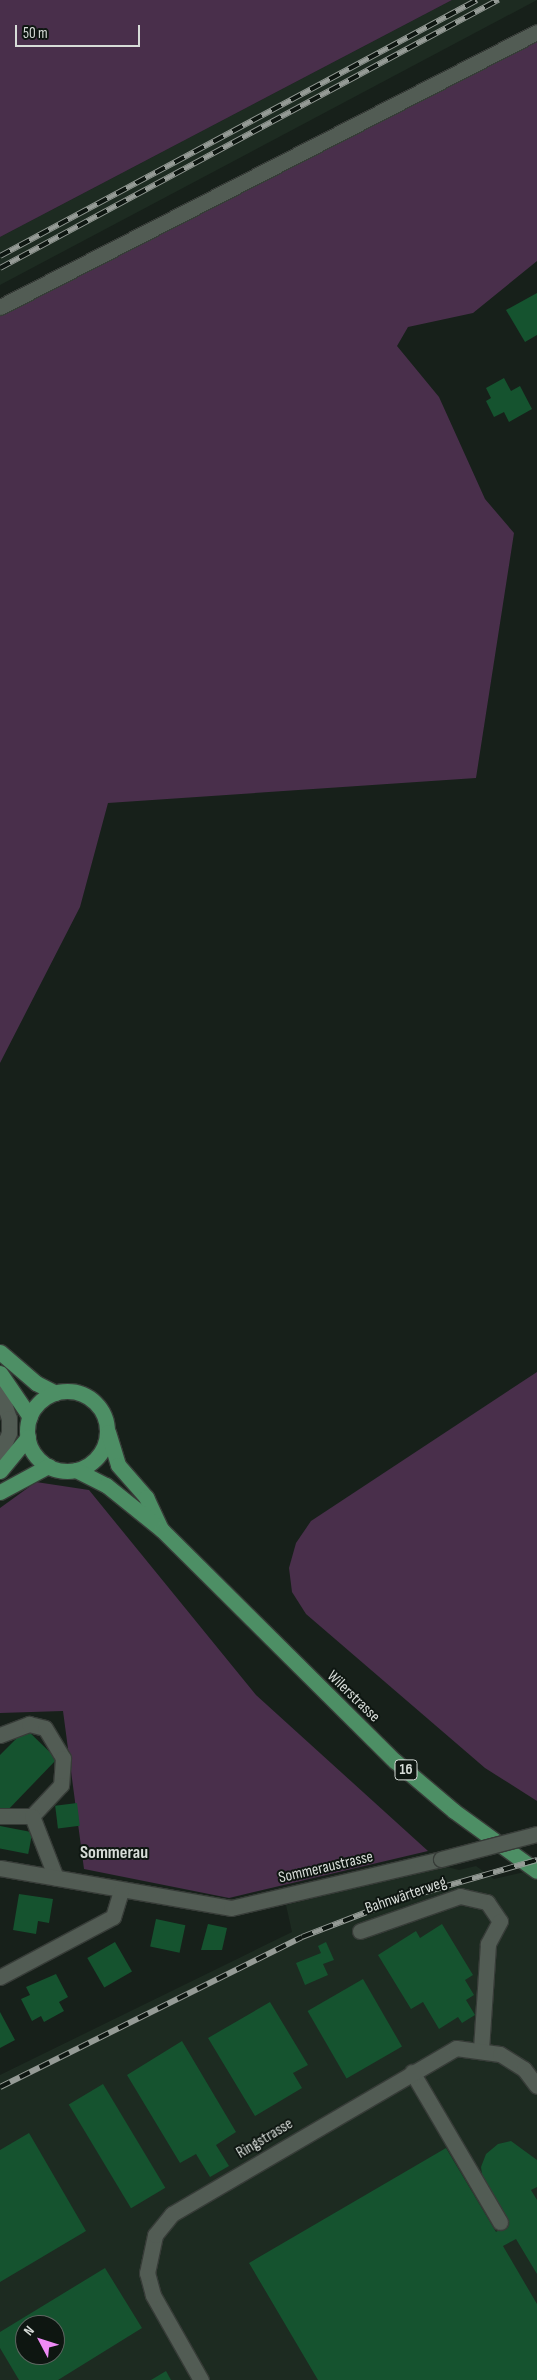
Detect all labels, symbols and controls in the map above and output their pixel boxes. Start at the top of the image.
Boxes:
scale bar [18,15,142,47]
text: 50 m [23,24,48,43]
street label: Wilerstrasse [323,1667,383,1727]
road number: 16 [394,1758,418,1782]
district label: Sommerau [80,1842,148,1864]
street label: Sommeraustrasse [277,1848,375,1888]
street label: Bahnwärterweg [363,1873,449,1919]
street label: Ringstrasse [233,2115,297,2163]
north arrow [15,2315,65,2365]
text: N [20,2322,38,2339]

